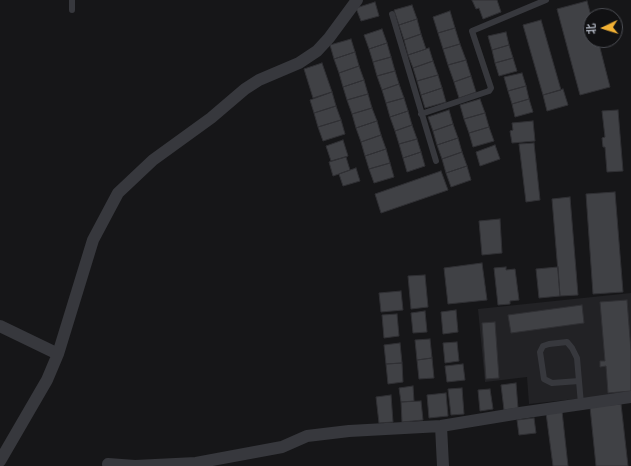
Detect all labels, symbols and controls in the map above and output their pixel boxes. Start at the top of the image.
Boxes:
north arrow [583,8,623,48]
text: 北 [585,23,598,35]

